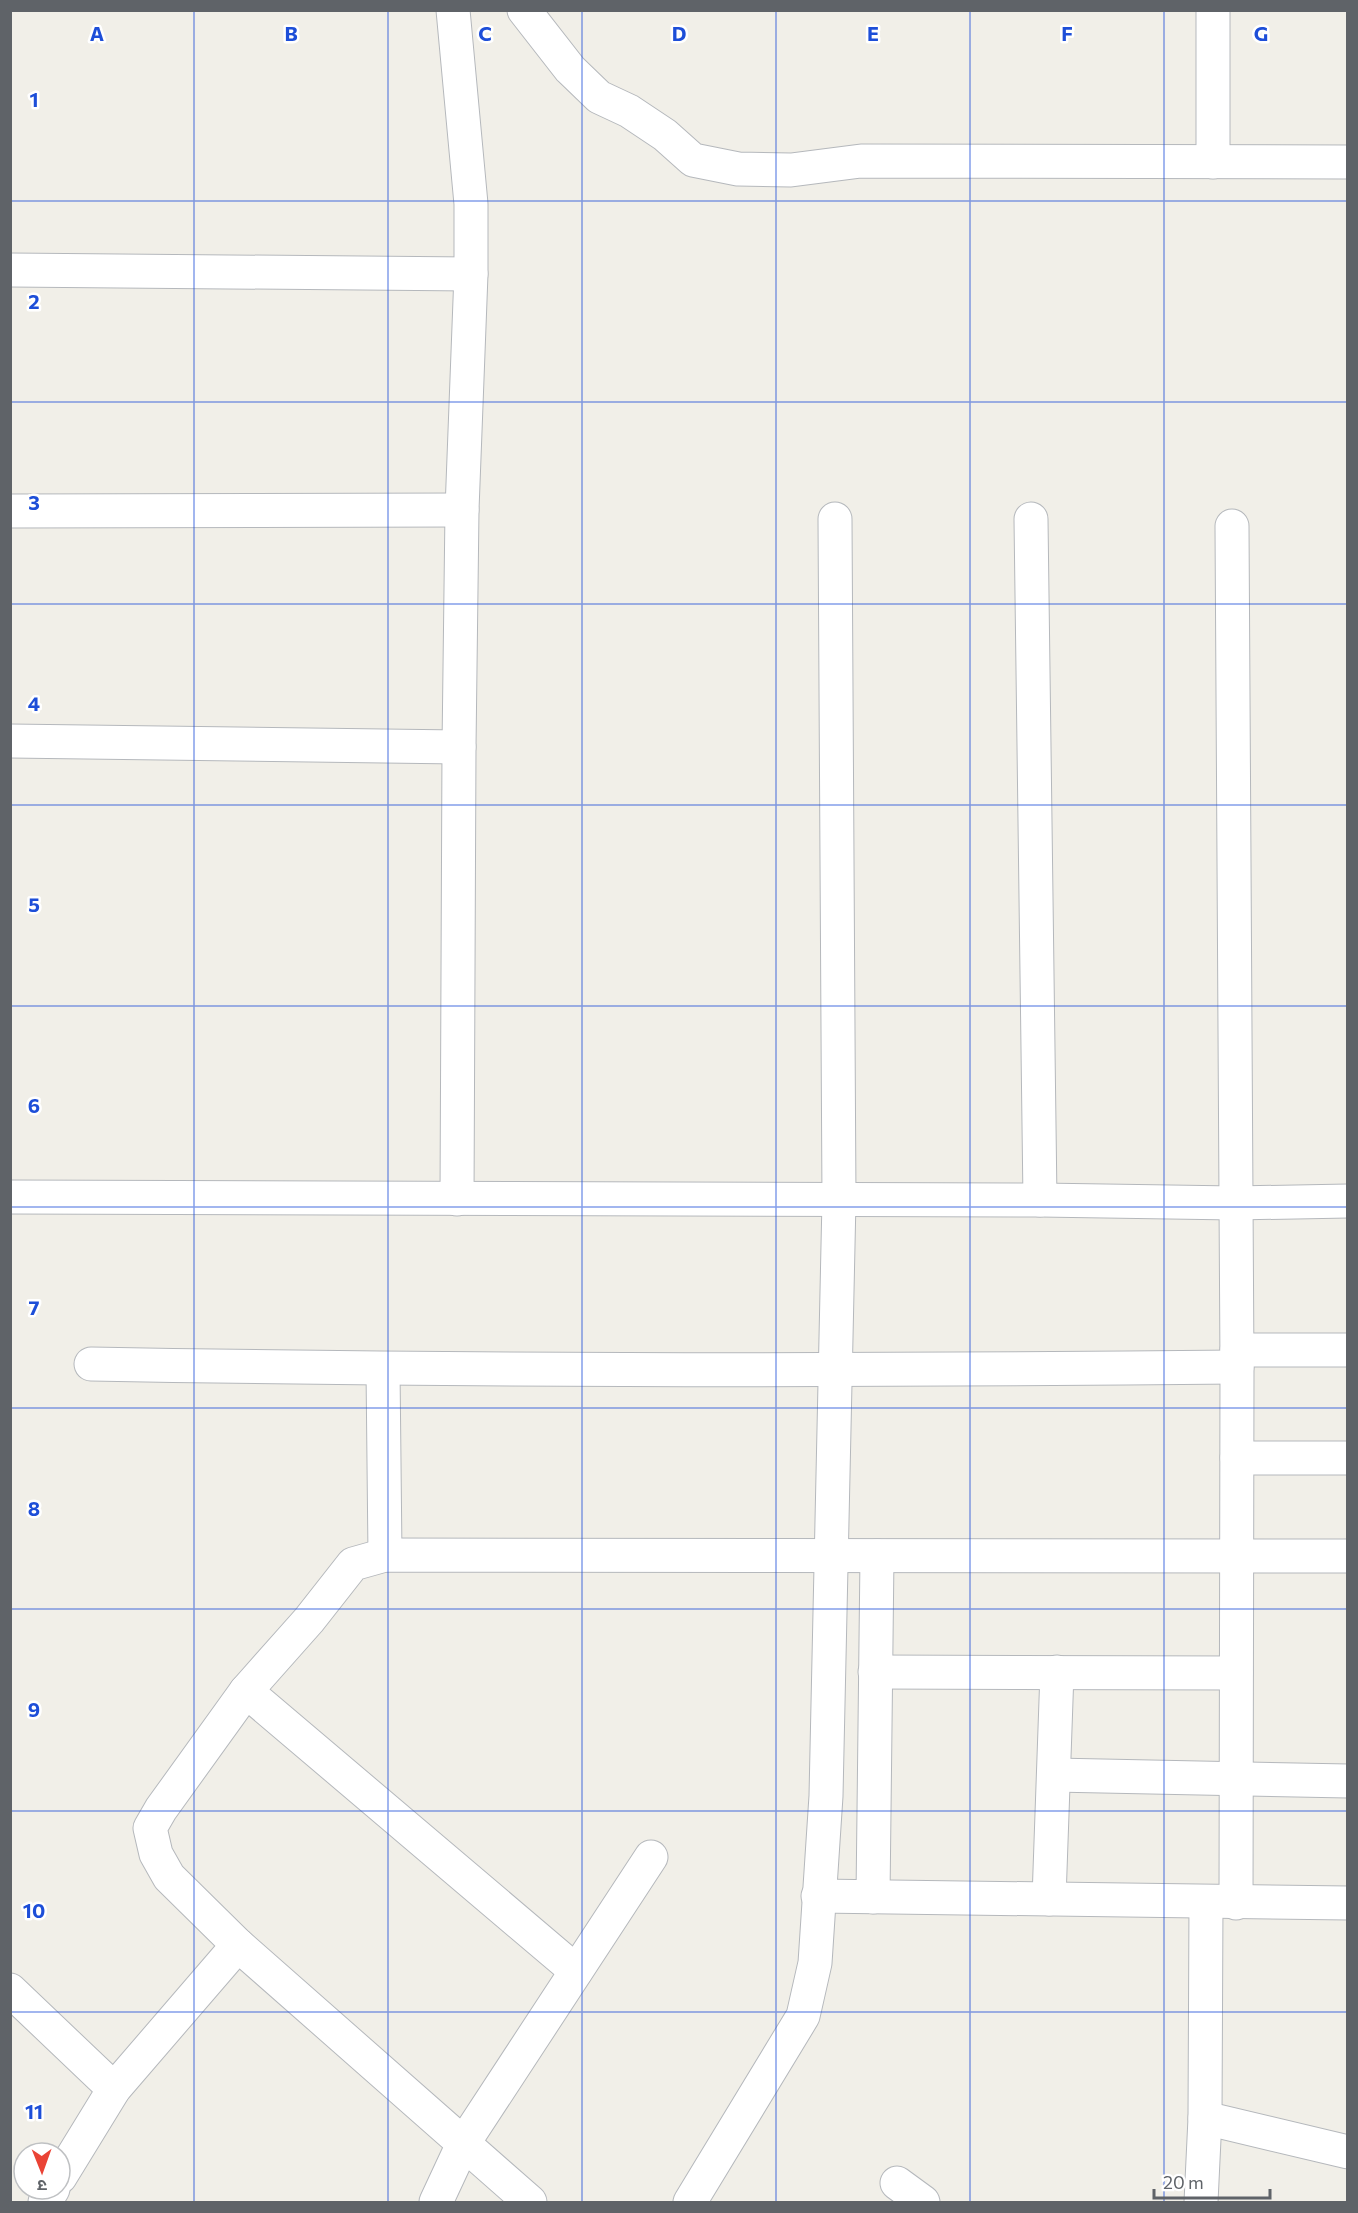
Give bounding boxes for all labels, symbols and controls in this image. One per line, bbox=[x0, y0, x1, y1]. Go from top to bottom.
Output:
text: A bbox=[90, 21, 104, 45]
text: B bbox=[284, 21, 298, 45]
text: C bbox=[478, 21, 492, 45]
text: D bbox=[672, 21, 686, 45]
text: E bbox=[867, 21, 879, 45]
text: F bbox=[1061, 21, 1073, 45]
text: G bbox=[1254, 21, 1268, 45]
text: 1 bbox=[29, 87, 39, 111]
text: 2 bbox=[28, 289, 40, 313]
text: 3 bbox=[28, 490, 40, 514]
text: 4 bbox=[28, 691, 40, 715]
text: 5 bbox=[28, 892, 40, 916]
text: 6 bbox=[28, 1093, 40, 1117]
text: 7 bbox=[29, 1295, 40, 1319]
text: 8 bbox=[28, 1496, 40, 1520]
text: 9 bbox=[28, 1697, 40, 1721]
text: 10 bbox=[23, 1898, 45, 1922]
text: 11 bbox=[25, 2099, 43, 2123]
north arrow bbox=[12, 2141, 72, 2201]
scale bar bbox=[1154, 2162, 1270, 2200]
text: 20 m bbox=[1163, 2171, 1204, 2193]
text: उ bbox=[37, 2177, 47, 2196]

